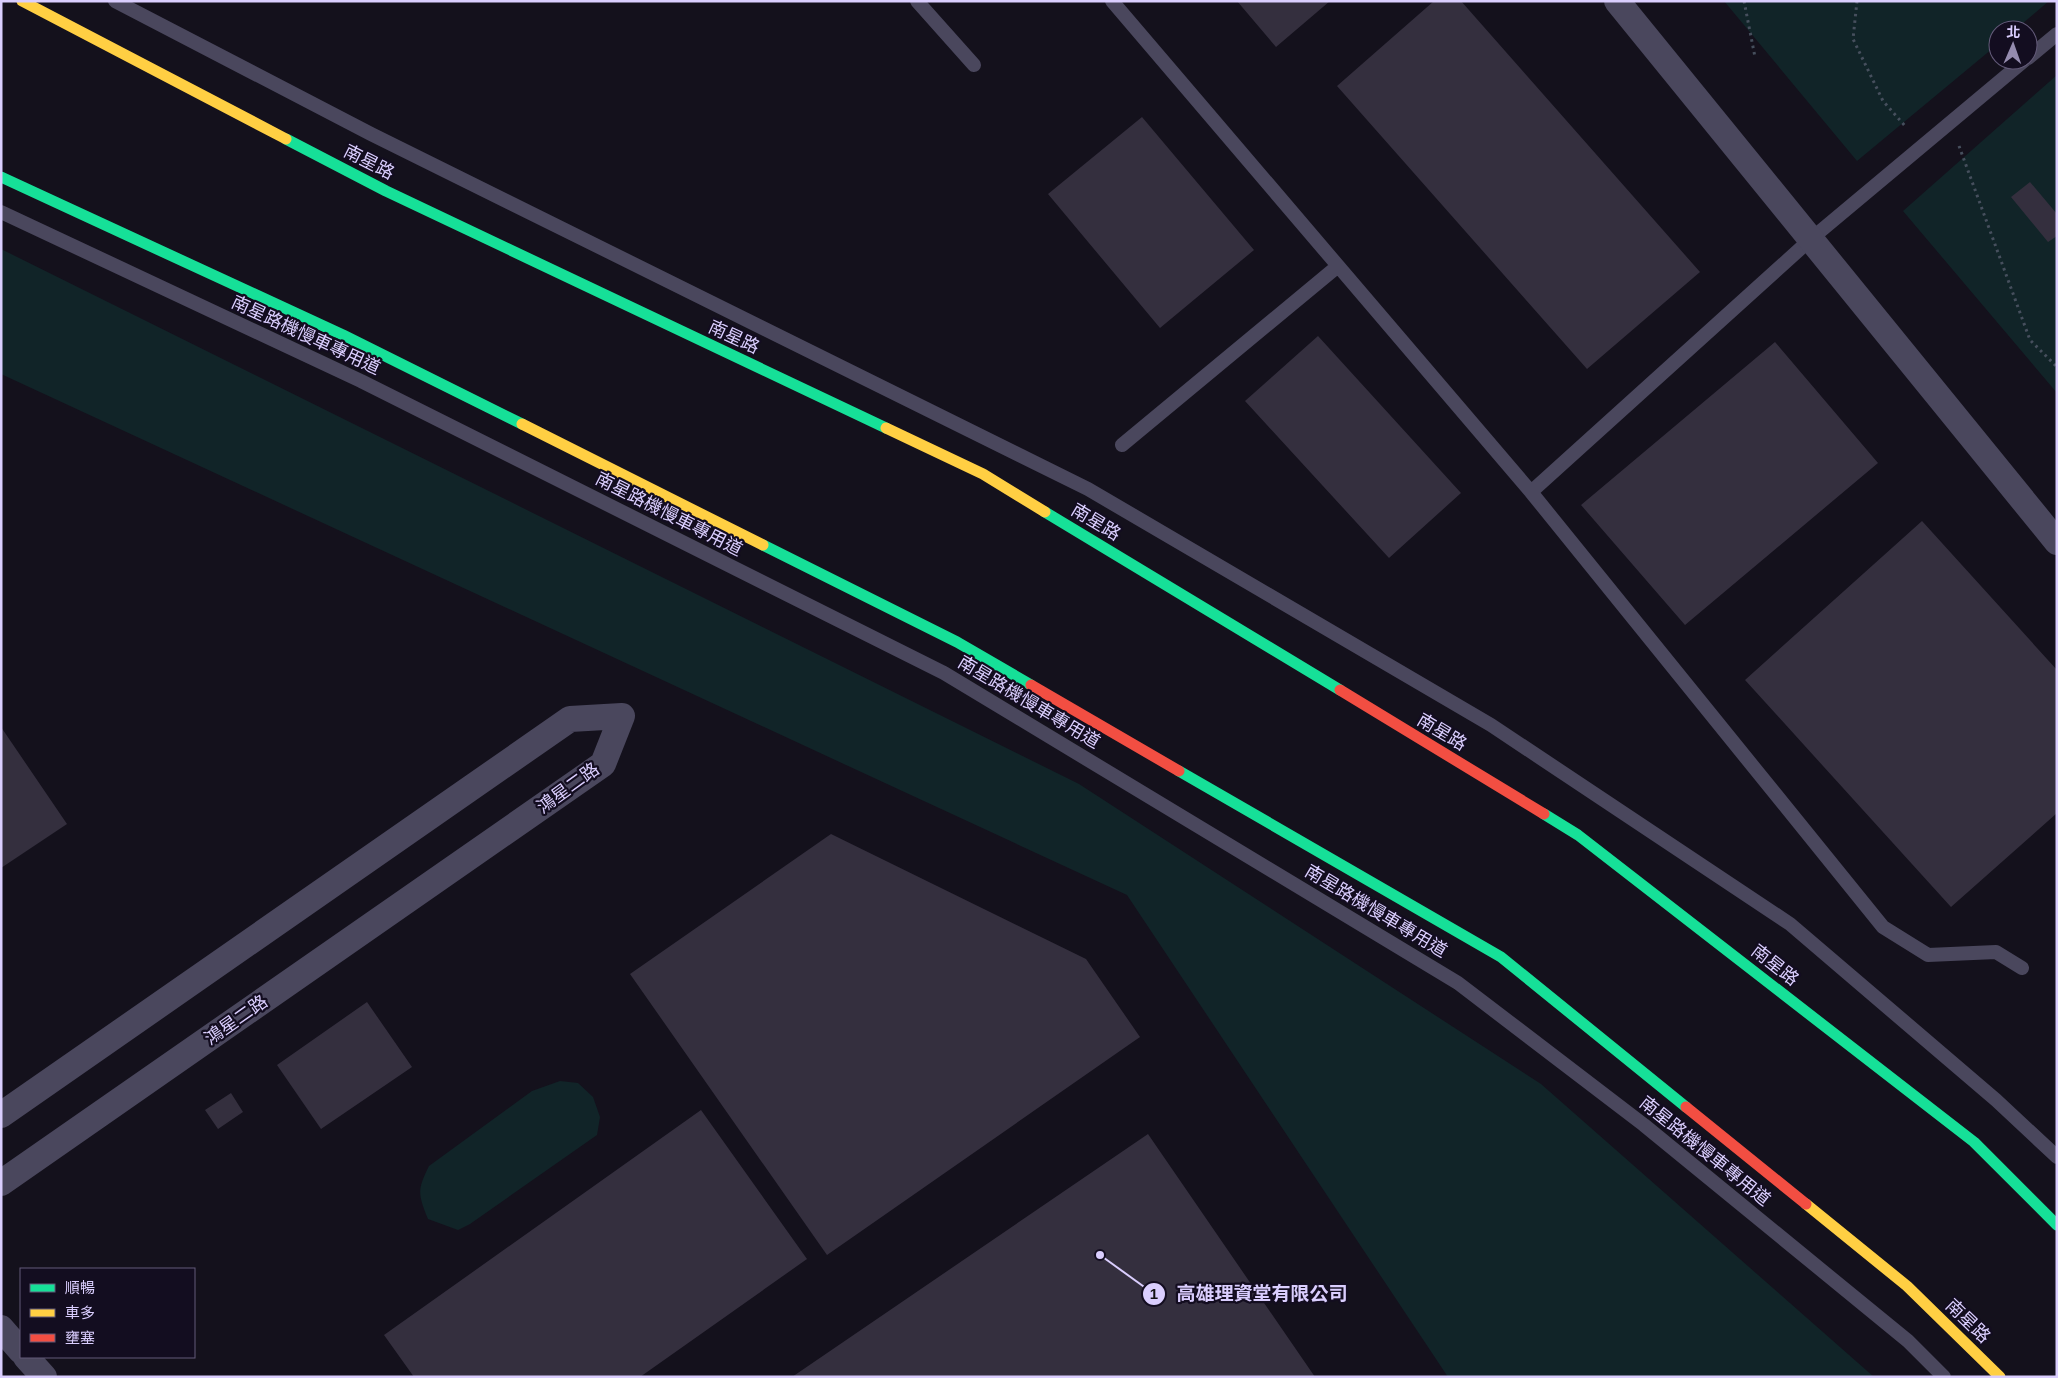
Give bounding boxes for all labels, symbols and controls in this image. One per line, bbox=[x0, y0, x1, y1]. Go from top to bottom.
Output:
north arrow bbox=[1988, 20, 2038, 70]
text: 北 bbox=[2006, 24, 2021, 40]
street label: 南星路 bbox=[340, 141, 398, 183]
street label: 南星路機慢車專用道 bbox=[228, 292, 384, 378]
street label: 南星路 bbox=[705, 317, 763, 357]
street label: 南星路機慢車專用道 bbox=[592, 468, 746, 560]
street label: 南星路 bbox=[1068, 500, 1124, 544]
street label: 南星路機慢車專用道 bbox=[954, 652, 1104, 752]
street label: 南星路 bbox=[1414, 710, 1470, 754]
street label: 鴻星二路 bbox=[533, 759, 603, 817]
street label: 南星路機慢車專用道 bbox=[1301, 861, 1451, 961]
street label: 南星路 bbox=[1748, 940, 1802, 990]
street label: 鴻星二路 bbox=[201, 991, 271, 1049]
street label: 南星路機慢車專用道 bbox=[1636, 1092, 1774, 1210]
legend bbox=[20, 1268, 195, 1358]
callout: 高雄理資堂有限公司 bbox=[1141, 1277, 1357, 1311]
text: 順暢 bbox=[65, 1279, 95, 1296]
text: 高雄理資堂有限公司 bbox=[1176, 1283, 1348, 1304]
text: 1 bbox=[1150, 1285, 1158, 1302]
street label: 南星路 bbox=[1942, 1295, 1994, 1347]
text: 車多 bbox=[65, 1304, 95, 1321]
text: 壅塞 bbox=[65, 1329, 95, 1346]

